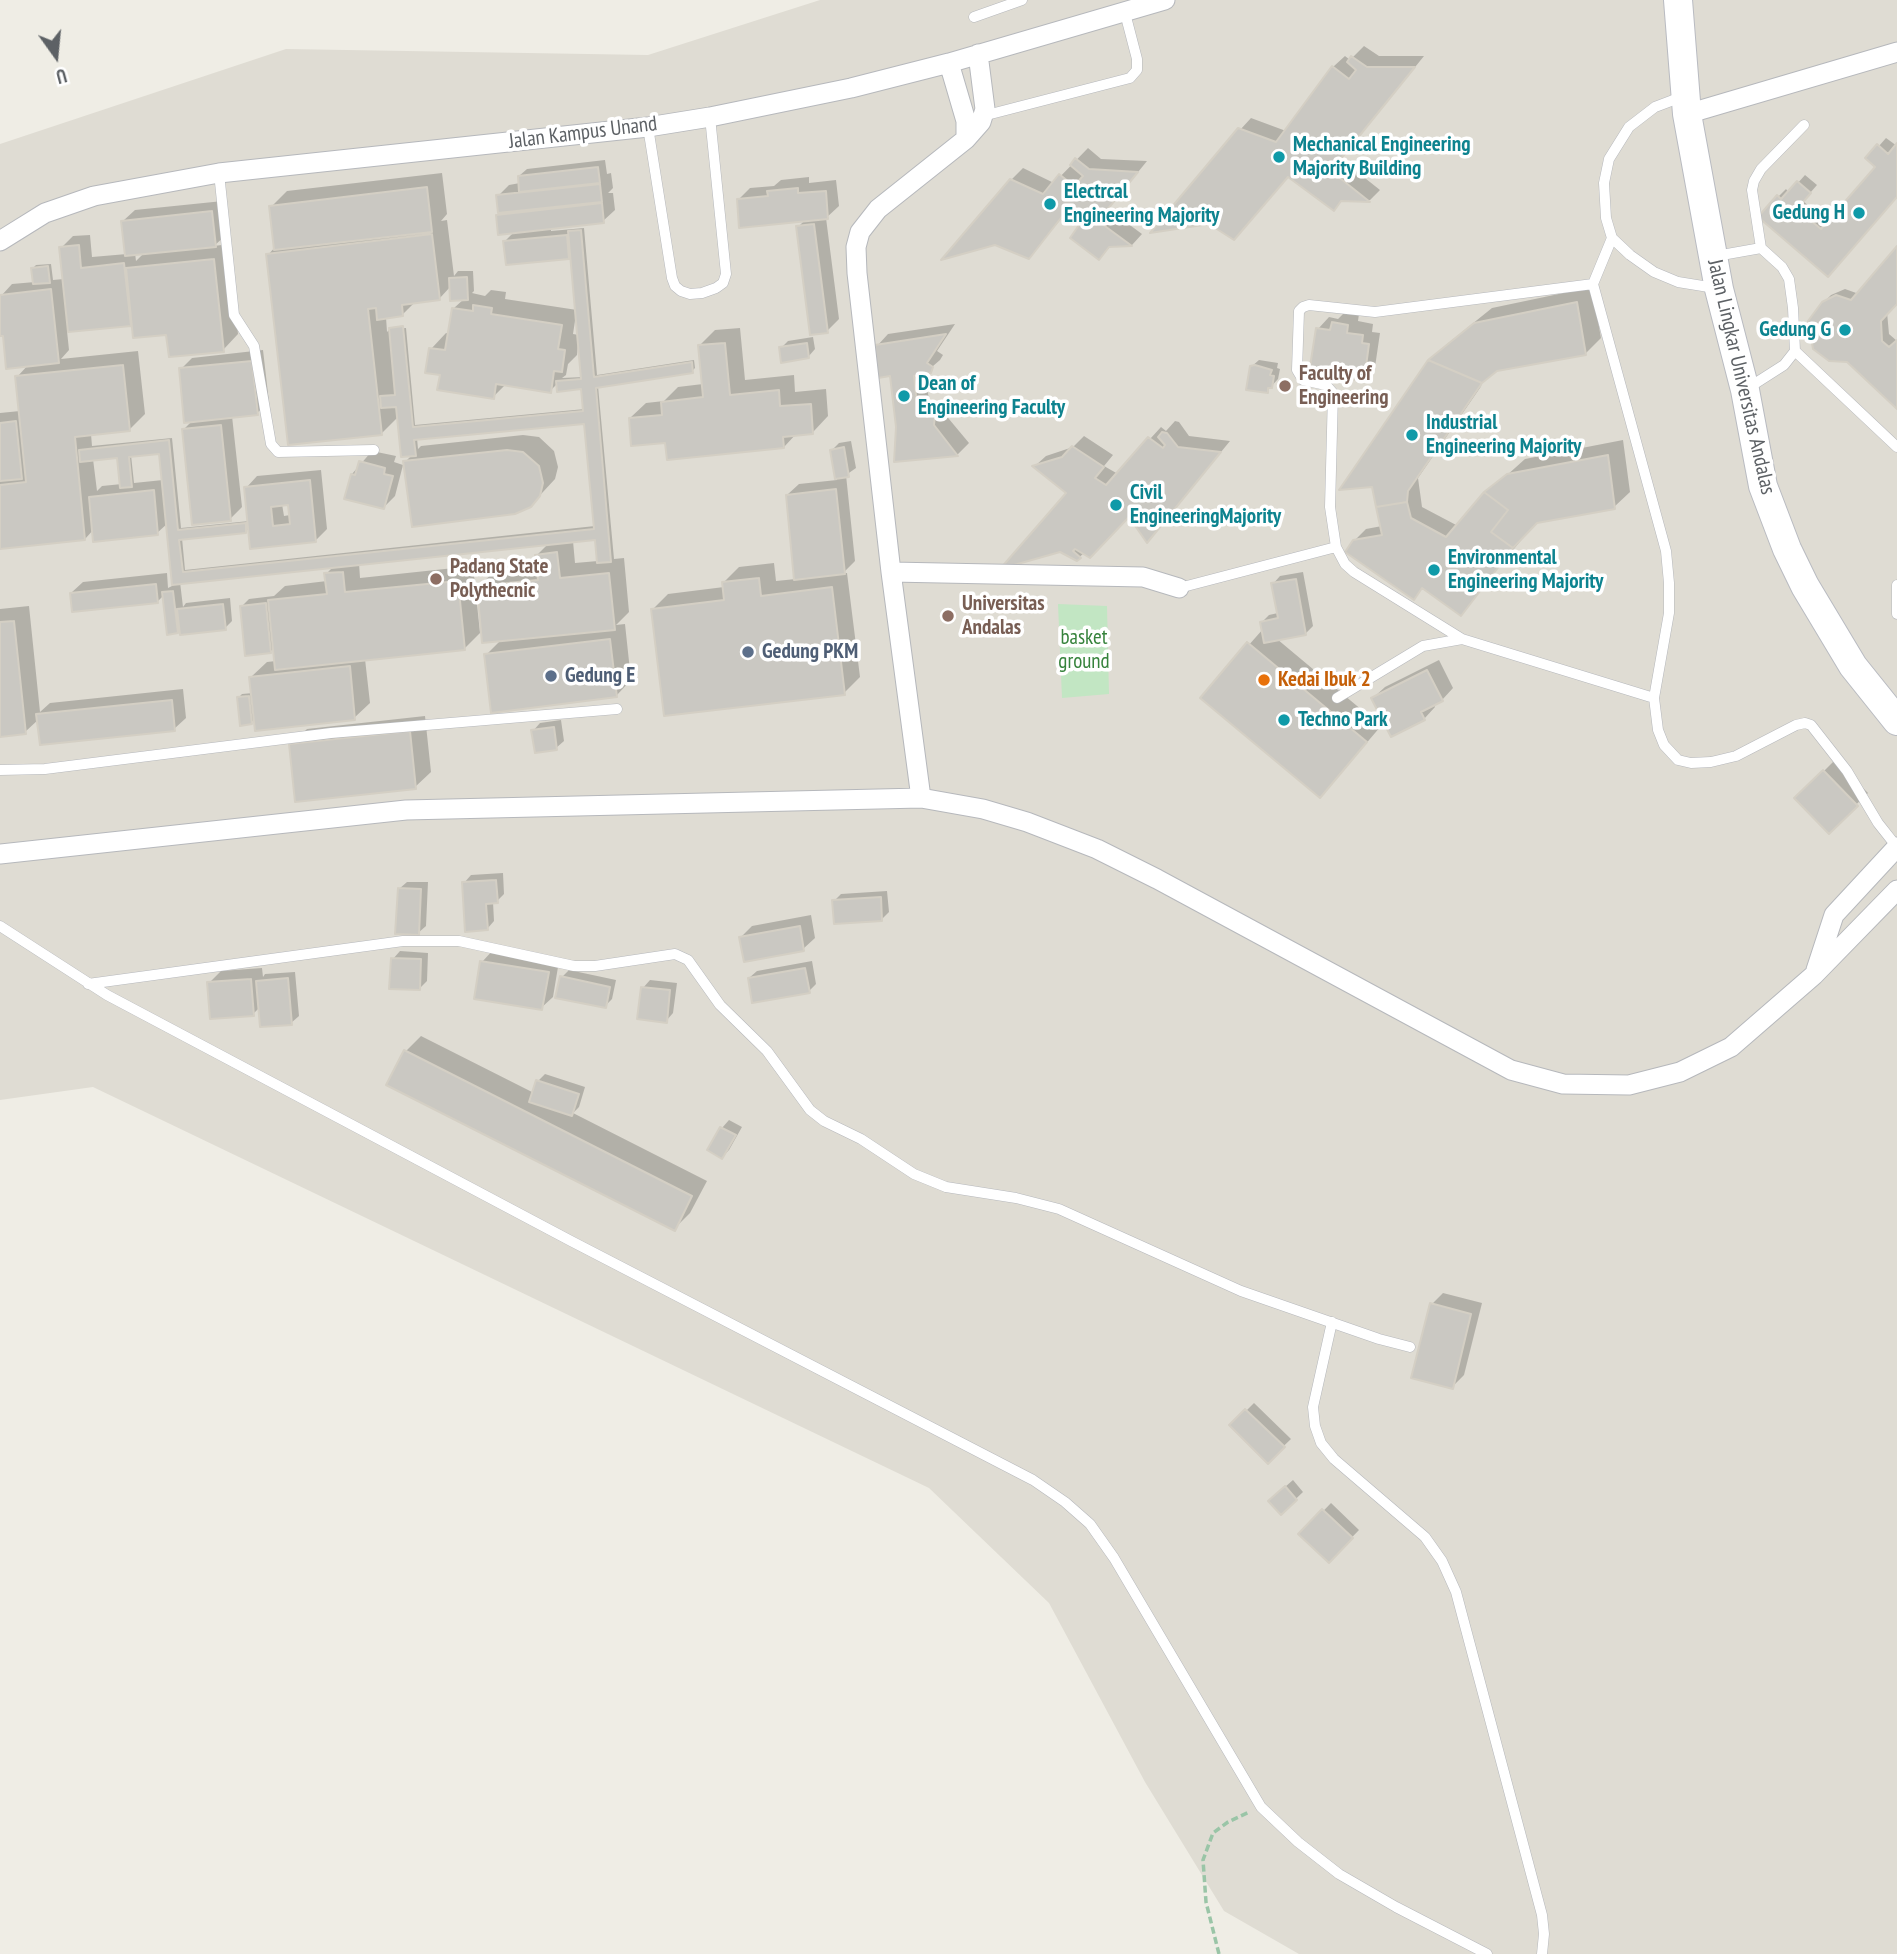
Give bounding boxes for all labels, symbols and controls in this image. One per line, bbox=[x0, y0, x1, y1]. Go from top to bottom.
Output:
north arrow bbox=[21, 21, 91, 91]
text: U bbox=[54, 63, 69, 89]
street label: Jalan Kampus Unand bbox=[507, 111, 659, 155]
place label: Mechanical Engineering Majority Building bbox=[1293, 132, 1470, 182]
marker: Mechanical Engineering Majority Building bbox=[1271, 149, 1287, 165]
place label: Electrcal Engineering Majority bbox=[1064, 179, 1219, 229]
marker: Electrcal Engineering Majority bbox=[1042, 196, 1058, 212]
place label: Gedung H bbox=[1773, 200, 1845, 226]
marker: Gedung H bbox=[1851, 205, 1867, 221]
street label: Jalan Lingkar Universitas Andalas bbox=[1702, 257, 1780, 497]
place label: Gedung G bbox=[1759, 317, 1831, 343]
marker: Gedung G bbox=[1837, 322, 1853, 338]
place label: Faculty of Engineering bbox=[1299, 361, 1389, 411]
place label: Dean of Engineering Faculty bbox=[918, 371, 1065, 421]
marker: Faculty of Engineering bbox=[1277, 378, 1293, 394]
marker: Dean of Engineering Faculty bbox=[896, 388, 912, 404]
place label: Industrial Engineering Majority bbox=[1426, 410, 1581, 460]
marker: Industrial Engineering Majority bbox=[1404, 427, 1420, 443]
place label: Civil EngineeringMajority bbox=[1130, 480, 1281, 530]
marker: Civil EngineeringMajority bbox=[1108, 497, 1124, 513]
place label: Environmental Engineering Majority bbox=[1448, 545, 1603, 595]
place label: Padang State Polythecnic bbox=[450, 554, 548, 604]
marker: Environmental Engineering Majority bbox=[1426, 562, 1442, 578]
marker: Padang State Polythecnic bbox=[428, 571, 444, 587]
place label: Universitas Andalas bbox=[962, 591, 1045, 641]
marker: Universitas Andalas bbox=[940, 608, 956, 624]
park label: basket ground bbox=[1058, 625, 1110, 675]
place label: Gedung PKM bbox=[762, 639, 858, 665]
marker: Gedung PKM bbox=[740, 644, 756, 660]
place label: Gedung E bbox=[565, 663, 635, 689]
place label: Kedai Ibuk 2 bbox=[1278, 667, 1371, 693]
marker: Gedung E bbox=[543, 668, 559, 684]
marker: Kedai Ibuk 2 bbox=[1256, 672, 1272, 688]
place label: Techno Park bbox=[1298, 707, 1388, 733]
marker: Techno Park bbox=[1276, 712, 1292, 728]

